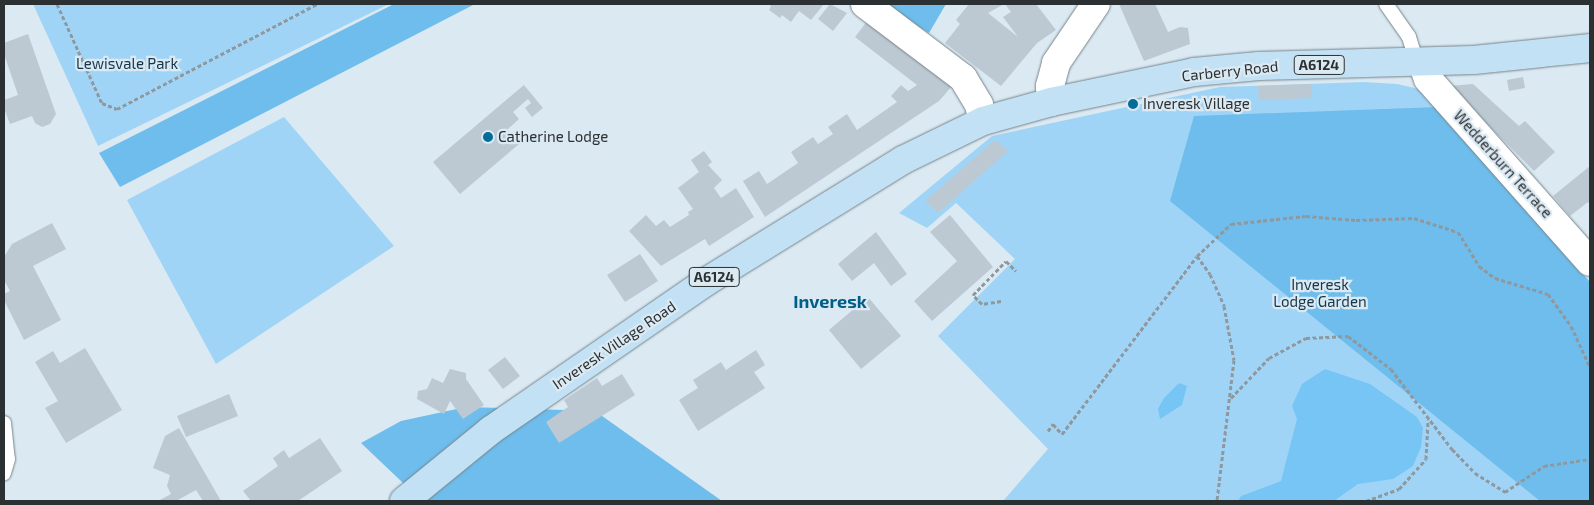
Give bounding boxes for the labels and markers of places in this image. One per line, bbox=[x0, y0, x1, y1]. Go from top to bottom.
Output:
place label: Inveresk Village bbox=[1143, 95, 1250, 113]
marker: Inveresk Village bbox=[1127, 98, 1139, 110]
place label: Catherine Lodge bbox=[498, 128, 608, 146]
marker: Catherine Lodge bbox=[482, 131, 494, 143]

